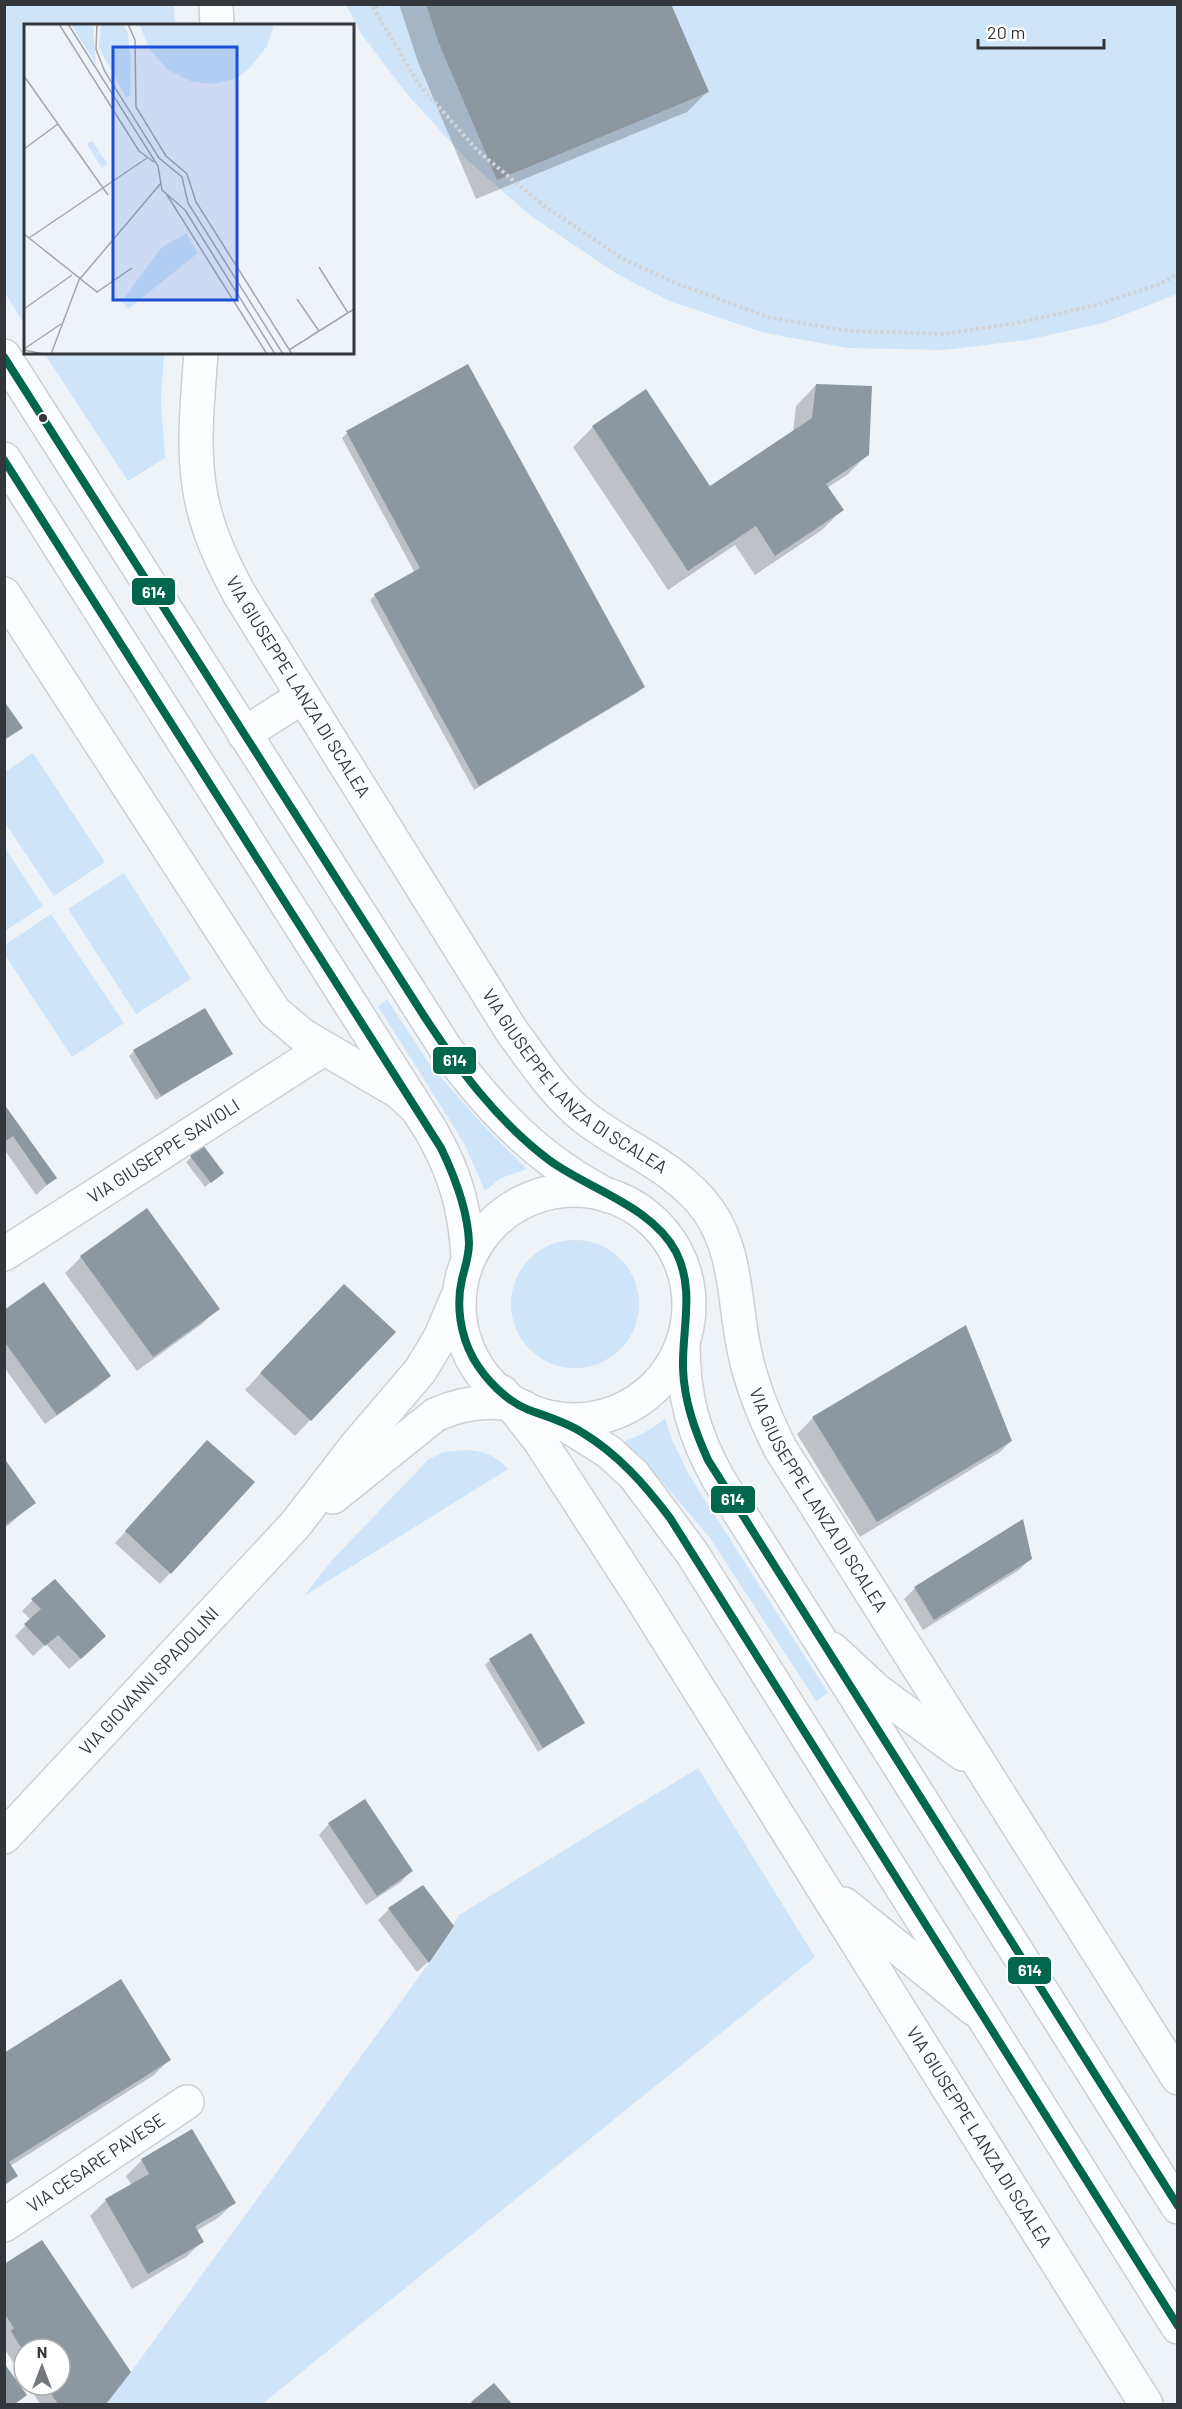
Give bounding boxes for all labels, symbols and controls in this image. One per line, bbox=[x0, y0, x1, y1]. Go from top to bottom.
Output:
scale bar bbox=[978, 12, 1104, 50]
text: 20 m bbox=[987, 21, 1025, 43]
inset map bbox=[24, 24, 354, 354]
unlabelled marker bbox=[37, 412, 49, 424]
street label: VIA GIUSEPPE LANZA DI SCALEA bbox=[222, 572, 376, 802]
line badge: 614 bbox=[131, 577, 176, 606]
text: 614 bbox=[142, 582, 166, 601]
street label: VIA GIUSEPPE LANZA DI SCALEA bbox=[478, 984, 672, 1178]
line badge: 614 bbox=[432, 1046, 477, 1075]
text: 614 bbox=[443, 1050, 467, 1069]
street label: VIA GIUSEPPE SAVIOLI bbox=[83, 1094, 243, 1207]
street label: VIA GIUSEPPE LANZA DI SCALEA bbox=[745, 1385, 893, 1616]
line badge: 614 bbox=[710, 1485, 756, 1514]
text: 614 bbox=[721, 1489, 745, 1508]
street label: VIA GIOVANNI SPADOLINI bbox=[74, 1602, 223, 1759]
line badge: 614 bbox=[1007, 1956, 1052, 1985]
text: 614 bbox=[1018, 1960, 1042, 1979]
street label: VIA GIUSEPPE LANZA DI SCALEA bbox=[902, 2022, 1057, 2251]
street label: VIA CESARE PAVESE bbox=[22, 2108, 169, 2216]
north arrow bbox=[12, 2337, 72, 2397]
text: N bbox=[37, 2342, 47, 2361]

